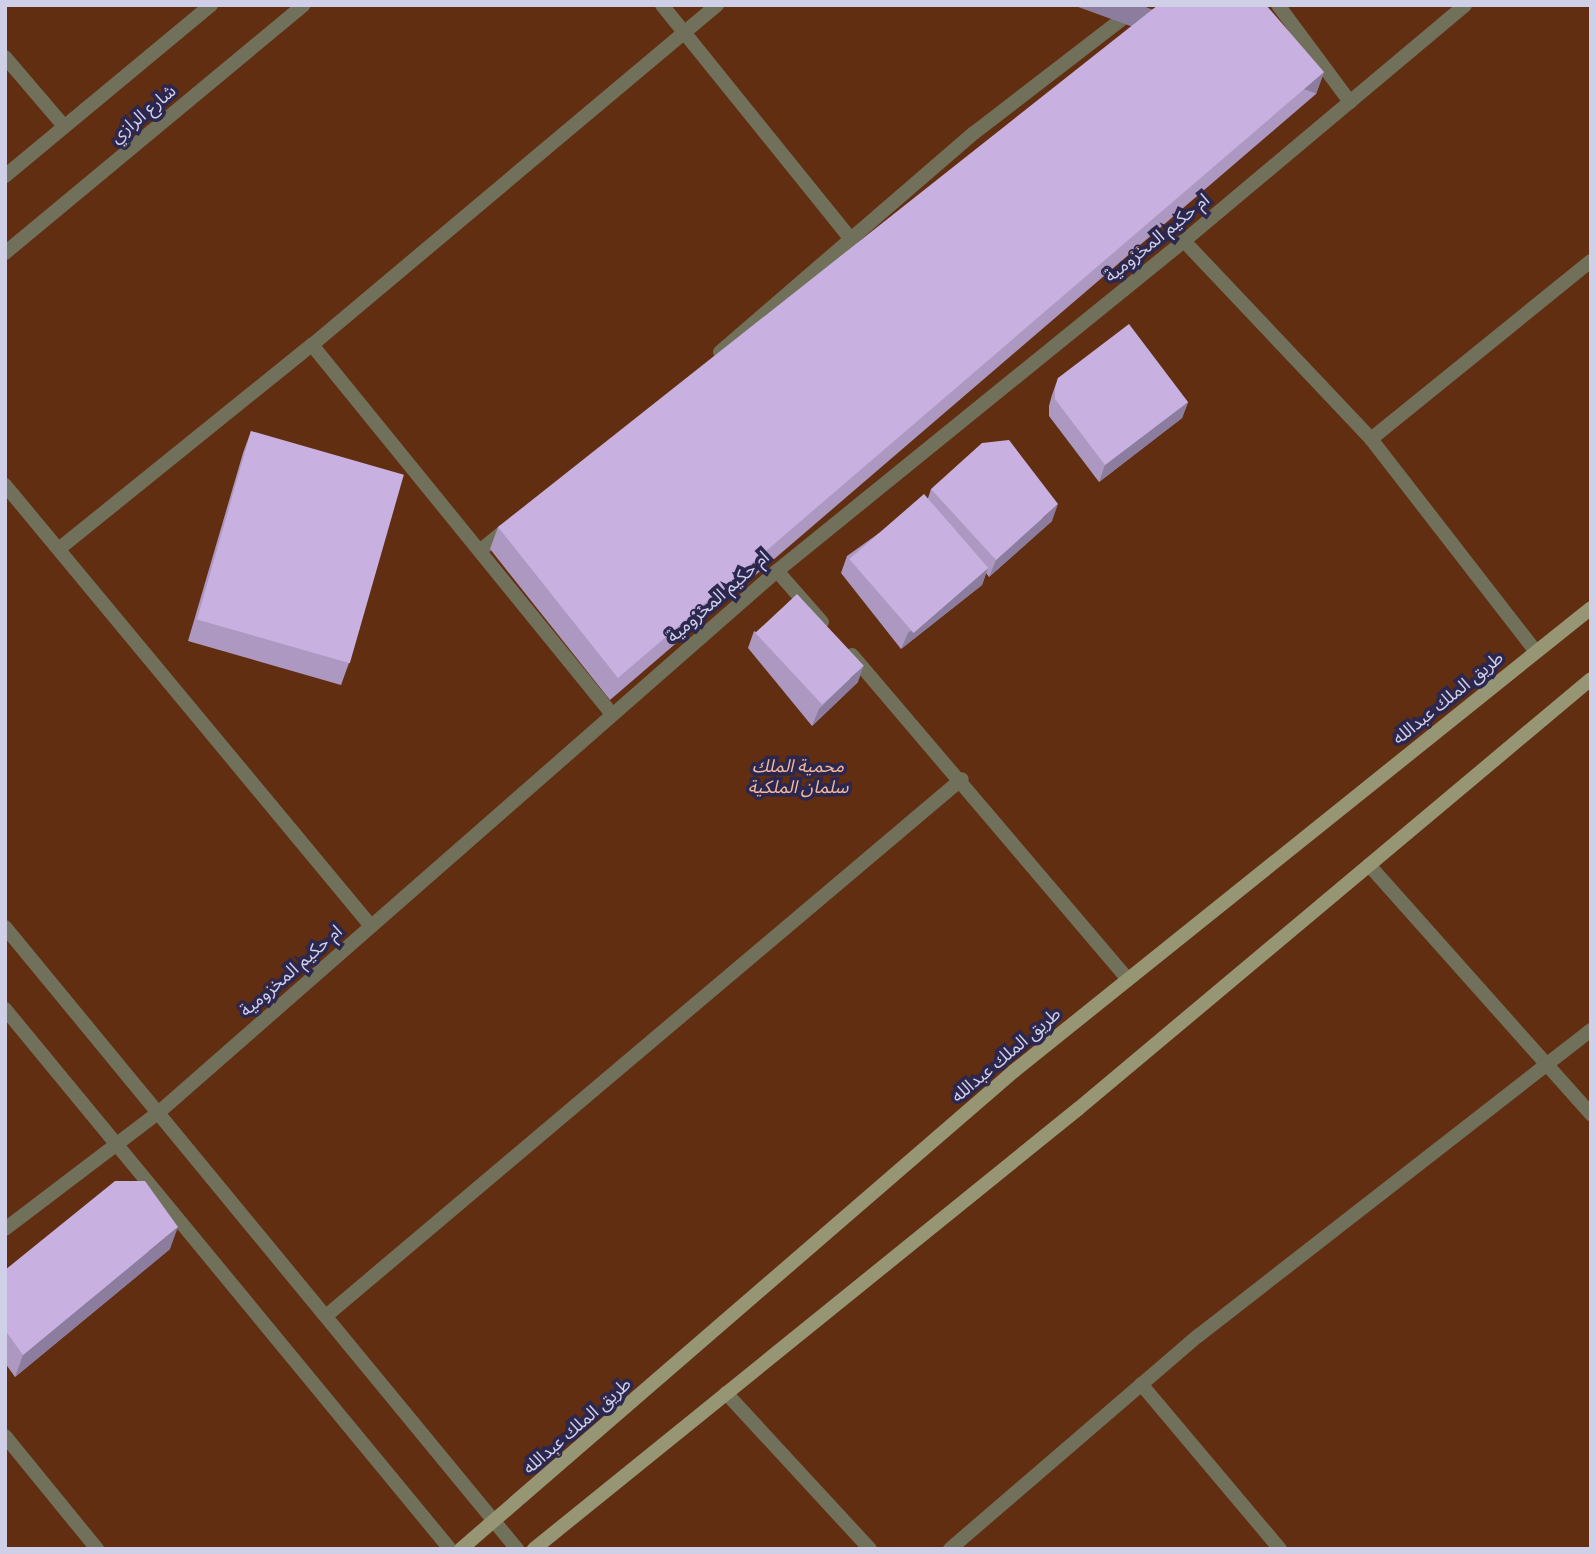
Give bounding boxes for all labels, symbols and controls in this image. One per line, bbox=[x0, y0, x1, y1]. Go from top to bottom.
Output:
street label: شارع الرازي bbox=[106, 80, 180, 148]
street label: ام حكيم المخزومية bbox=[1100, 189, 1214, 287]
street label: ام حكيم المخزومية bbox=[662, 547, 774, 647]
street label: طريق الملك عبدالله bbox=[1388, 647, 1508, 749]
park label: محمية الملك سلمان الملكية bbox=[748, 756, 848, 798]
street label: ام حكيم المخزومية bbox=[235, 921, 347, 1021]
street label: طريق الملك عبدالله bbox=[947, 1003, 1065, 1107]
street label: طريق الملك عبدالله bbox=[518, 1373, 636, 1479]

